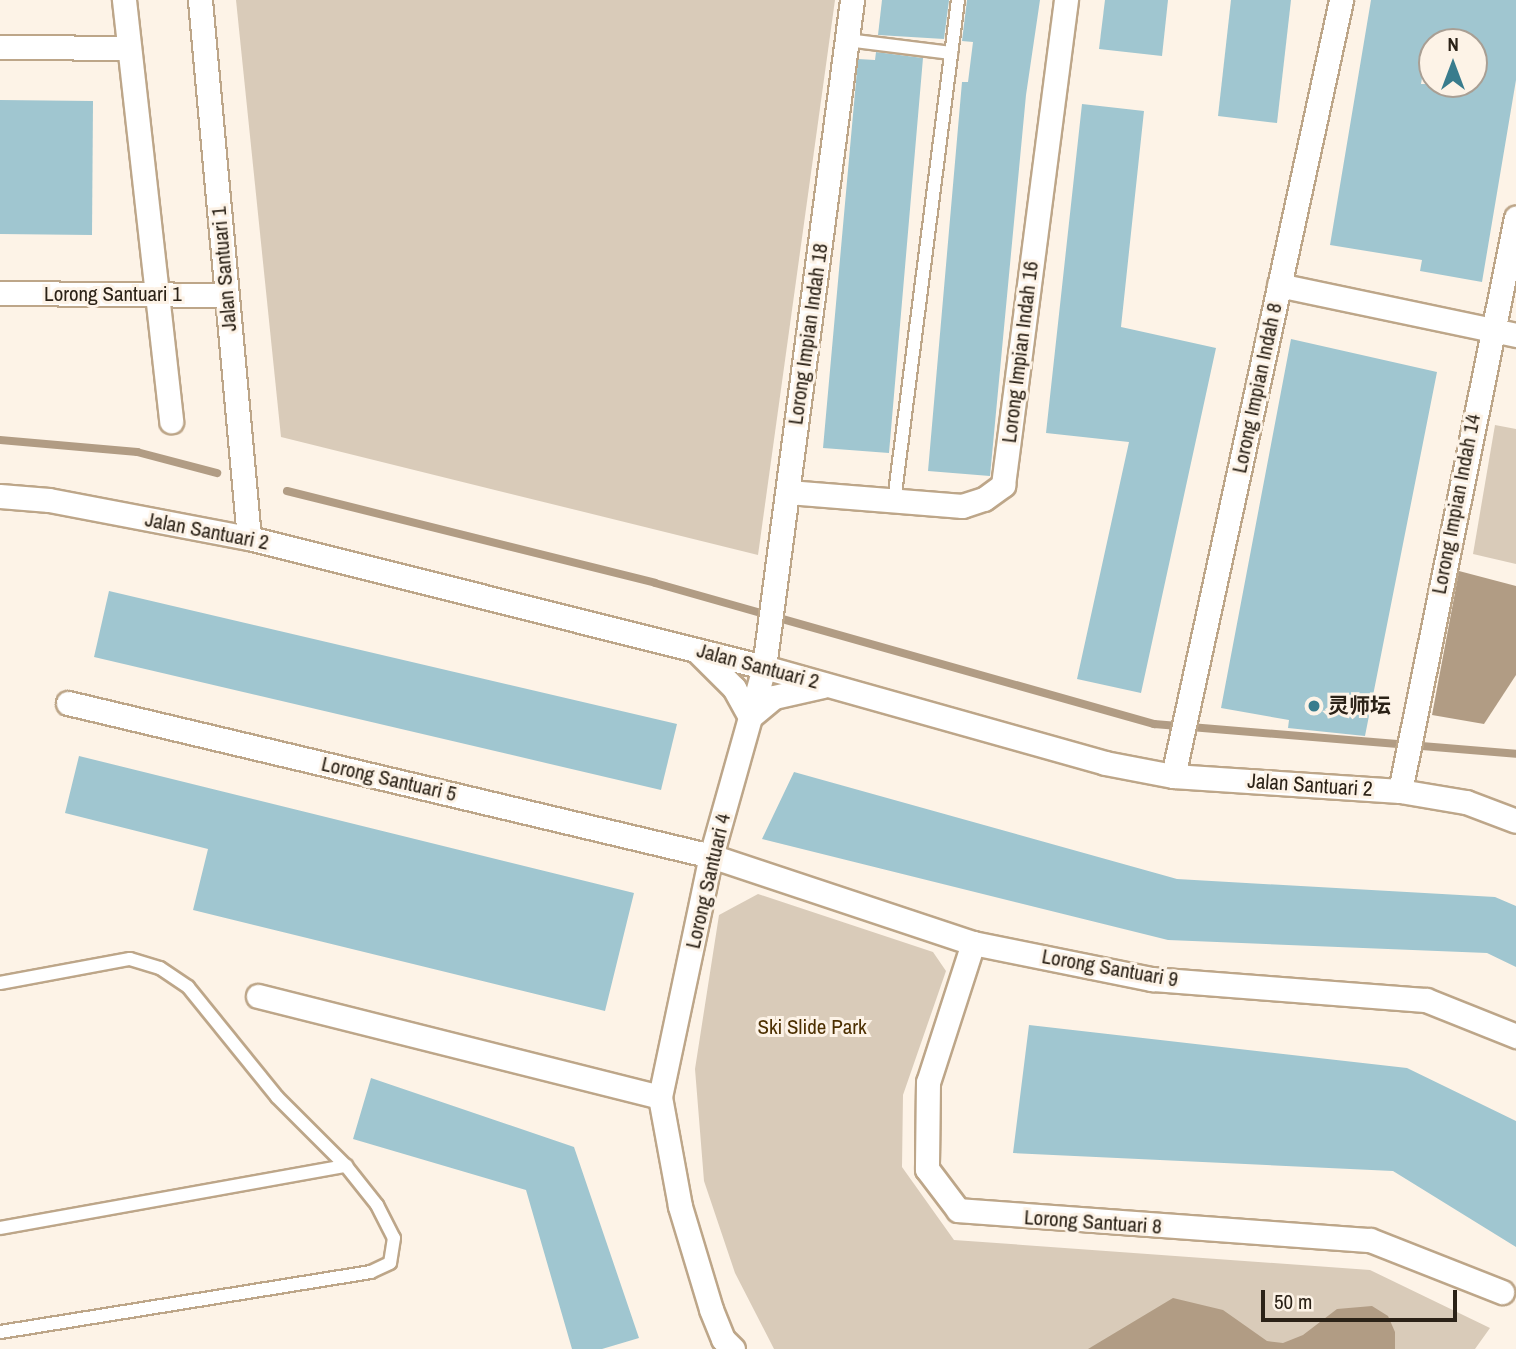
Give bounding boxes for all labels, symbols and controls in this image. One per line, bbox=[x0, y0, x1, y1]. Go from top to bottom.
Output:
north arrow bbox=[1418, 28, 1488, 98]
text: N bbox=[1447, 31, 1459, 57]
street label: Jalan Santuari 1 bbox=[206, 205, 242, 333]
street label: Lorong Impian Indah 18 bbox=[783, 242, 833, 426]
street label: Lorong Impian Indah 16 bbox=[996, 260, 1044, 444]
street label: Lorong Santuari 1 bbox=[44, 281, 182, 307]
street label: Lorong Impian Indah 8 bbox=[1227, 301, 1287, 475]
street label: Lorong Impian Indah 14 bbox=[1426, 412, 1486, 596]
street label: Jalan Santuari 2 bbox=[143, 507, 271, 555]
street label: Jalan Santuari 2 bbox=[694, 638, 822, 694]
place label: 灵师坛 bbox=[1328, 693, 1391, 719]
marker: 灵师坛 bbox=[1306, 698, 1322, 714]
street label: Lorong Santuari 5 bbox=[319, 751, 459, 807]
street label: Jalan Santuari 2 bbox=[1247, 768, 1373, 802]
street label: Lorong Santuari 4 bbox=[680, 811, 736, 951]
street label: Lorong Santuari 9 bbox=[1040, 944, 1180, 992]
park label: Ski Slide Park bbox=[757, 1014, 867, 1040]
street label: Lorong Santuari 8 bbox=[1023, 1205, 1163, 1239]
scale bar bbox=[1264, 1276, 1460, 1320]
text: 50 m bbox=[1274, 1287, 1312, 1316]

